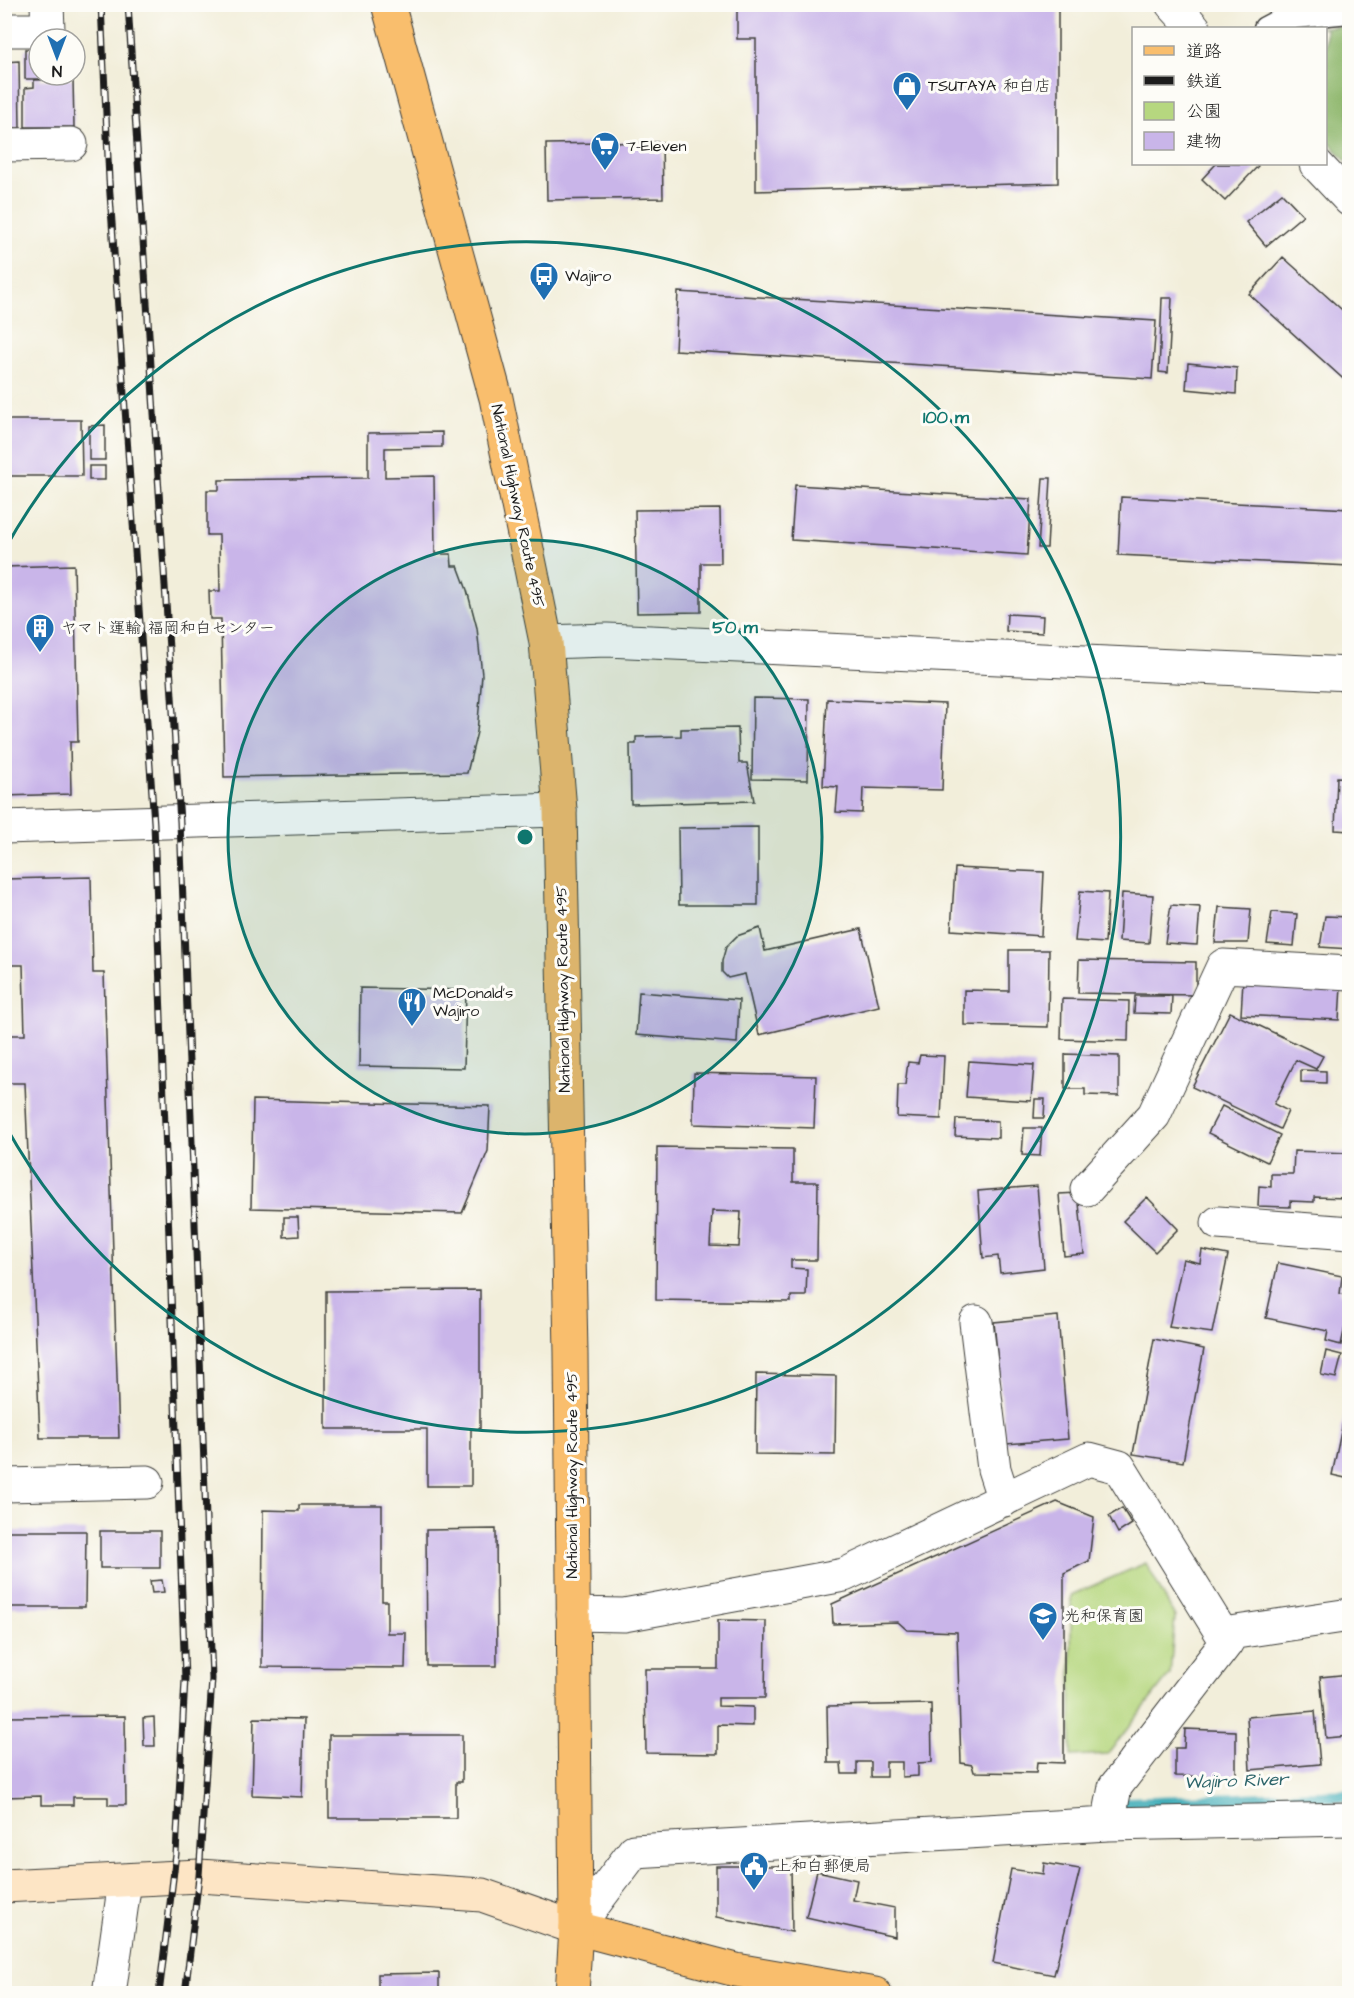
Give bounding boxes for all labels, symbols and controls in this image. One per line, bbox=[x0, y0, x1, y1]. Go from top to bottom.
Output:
north arrow bbox=[27, 27, 87, 87]
legend bbox=[1132, 27, 1327, 165]
text: 道路 bbox=[1186, 39, 1222, 64]
text: N bbox=[52, 60, 62, 82]
text: 鉄道 bbox=[1186, 69, 1222, 94]
shop icon: TSUTAYA 和白店 bbox=[891, 70, 923, 112]
place label: TSUTAYA 和白店 bbox=[928, 75, 1051, 97]
text: 公園 bbox=[1186, 99, 1222, 124]
text: 建物 bbox=[1186, 129, 1222, 154]
supermarket icon: 7-Eleven bbox=[589, 130, 621, 172]
place label: 7-Eleven bbox=[626, 135, 686, 157]
bus stop icon: Wajiro bbox=[528, 260, 560, 302]
place label: Wajiro bbox=[565, 265, 611, 287]
street label: National Highway Route 495 bbox=[485, 402, 550, 610]
text: 100 m bbox=[923, 405, 970, 430]
building icon: ヤマト運輸 福岡和白センター bbox=[24, 612, 56, 654]
text: 50 m bbox=[712, 615, 759, 640]
place label: ヤマト運輸 福岡和白センター bbox=[61, 617, 275, 639]
centre of rings bbox=[515, 827, 535, 847]
street label: National Highway Route 495 bbox=[550, 885, 577, 1093]
place label: McDonald's Wajiro bbox=[433, 982, 513, 1022]
restaurant icon: McDonald's Wajiro bbox=[396, 986, 428, 1028]
street label: National Highway Route 495 bbox=[561, 1371, 584, 1579]
school or university icon: 光和保育園 bbox=[1027, 1600, 1059, 1642]
place label: 光和保育園 bbox=[1064, 1605, 1144, 1627]
water label: Wajiro River bbox=[1184, 1767, 1290, 1795]
public building icon: 上和白郵便局 bbox=[738, 1850, 770, 1892]
place label: 上和白郵便局 bbox=[775, 1855, 871, 1877]

